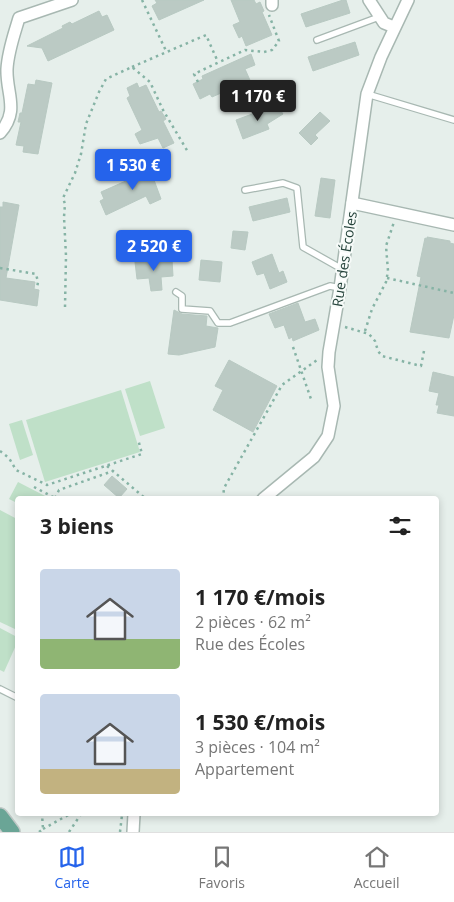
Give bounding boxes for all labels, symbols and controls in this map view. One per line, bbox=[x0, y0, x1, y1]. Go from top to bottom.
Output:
pin: 1 170 € bbox=[212, 80, 304, 122]
text: 1 170 € bbox=[231, 85, 285, 107]
pin: 1 530 € bbox=[87, 148, 179, 191]
text: 1 530 € bbox=[106, 154, 160, 176]
street label: Rue des Écoles bbox=[327, 210, 361, 308]
pin: 2 520 € bbox=[108, 230, 200, 272]
text: 2 520 € bbox=[127, 235, 181, 257]
text: 3 biens bbox=[40, 512, 114, 540]
icon: filters bbox=[386, 512, 414, 540]
text: 1 170 €/mois bbox=[195, 583, 325, 611]
icon: home bbox=[80, 589, 140, 649]
text: 2 pièces · 62 m² bbox=[195, 611, 311, 633]
text: Rue des Écoles bbox=[195, 633, 305, 655]
text: 1 530 €/mois bbox=[195, 708, 325, 736]
icon: home bbox=[80, 714, 140, 774]
text: 3 pièces · 104 m² bbox=[195, 736, 320, 758]
text: Appartement bbox=[195, 758, 294, 780]
tab: Carte bbox=[54, 843, 90, 892]
tab: Favoris bbox=[199, 843, 245, 892]
tab: Accueil bbox=[354, 843, 400, 892]

